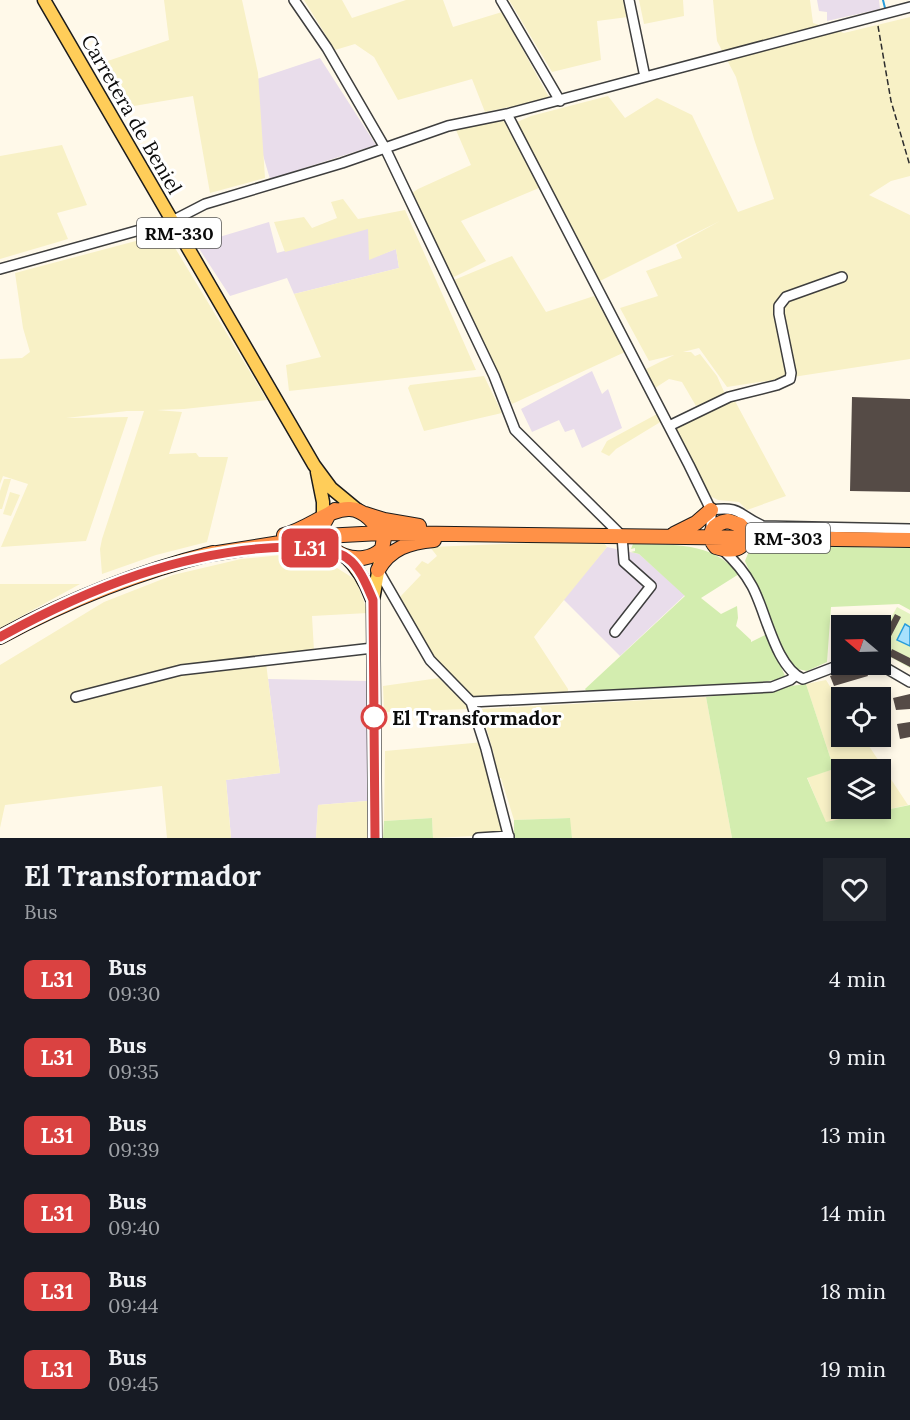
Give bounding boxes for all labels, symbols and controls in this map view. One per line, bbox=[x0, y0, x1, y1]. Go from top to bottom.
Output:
street label: Carretera de Beniel bbox=[76, 30, 188, 198]
road number: RM-330 bbox=[137, 218, 221, 248]
road number: RM-303 bbox=[746, 523, 830, 553]
line badge: L31 bbox=[276, 528, 344, 568]
text: L31 bbox=[294, 535, 326, 562]
north arrow bbox=[831, 615, 891, 675]
map controls bbox=[831, 615, 891, 819]
button: locate bbox=[831, 687, 891, 747]
marker: El Transformador bbox=[361, 704, 387, 730]
place label: El Transformador bbox=[392, 705, 562, 730]
button: layers bbox=[831, 759, 891, 819]
text: El Transformador bbox=[24, 858, 261, 894]
button: heart bbox=[823, 858, 886, 921]
text: Bus bbox=[24, 899, 58, 924]
text: Bus bbox=[108, 953, 147, 981]
text: 4 min bbox=[829, 965, 886, 993]
text: L31 bbox=[41, 966, 73, 993]
text: 09:30 bbox=[108, 981, 161, 1006]
text: Bus bbox=[108, 1031, 147, 1059]
text: 9 min bbox=[828, 1043, 886, 1071]
text: L31 bbox=[41, 1044, 73, 1071]
text: 09:35 bbox=[108, 1059, 159, 1084]
text: Bus bbox=[108, 1109, 147, 1137]
text: 13 min bbox=[821, 1121, 886, 1149]
text: L31 bbox=[41, 1122, 73, 1149]
text: 09:39 bbox=[108, 1137, 160, 1162]
text: Bus bbox=[108, 1187, 147, 1215]
text: 14 min bbox=[821, 1199, 886, 1227]
text: L31 bbox=[41, 1200, 73, 1227]
text: 09:40 bbox=[108, 1215, 160, 1240]
text: Bus bbox=[108, 1265, 147, 1293]
text: 18 min bbox=[821, 1277, 886, 1305]
text: L31 bbox=[41, 1278, 73, 1305]
text: 09:44 bbox=[108, 1293, 159, 1318]
text: Bus bbox=[108, 1343, 147, 1371]
text: 19 min bbox=[820, 1355, 886, 1383]
text: L31 bbox=[41, 1356, 73, 1383]
text: 09:45 bbox=[108, 1371, 159, 1396]

